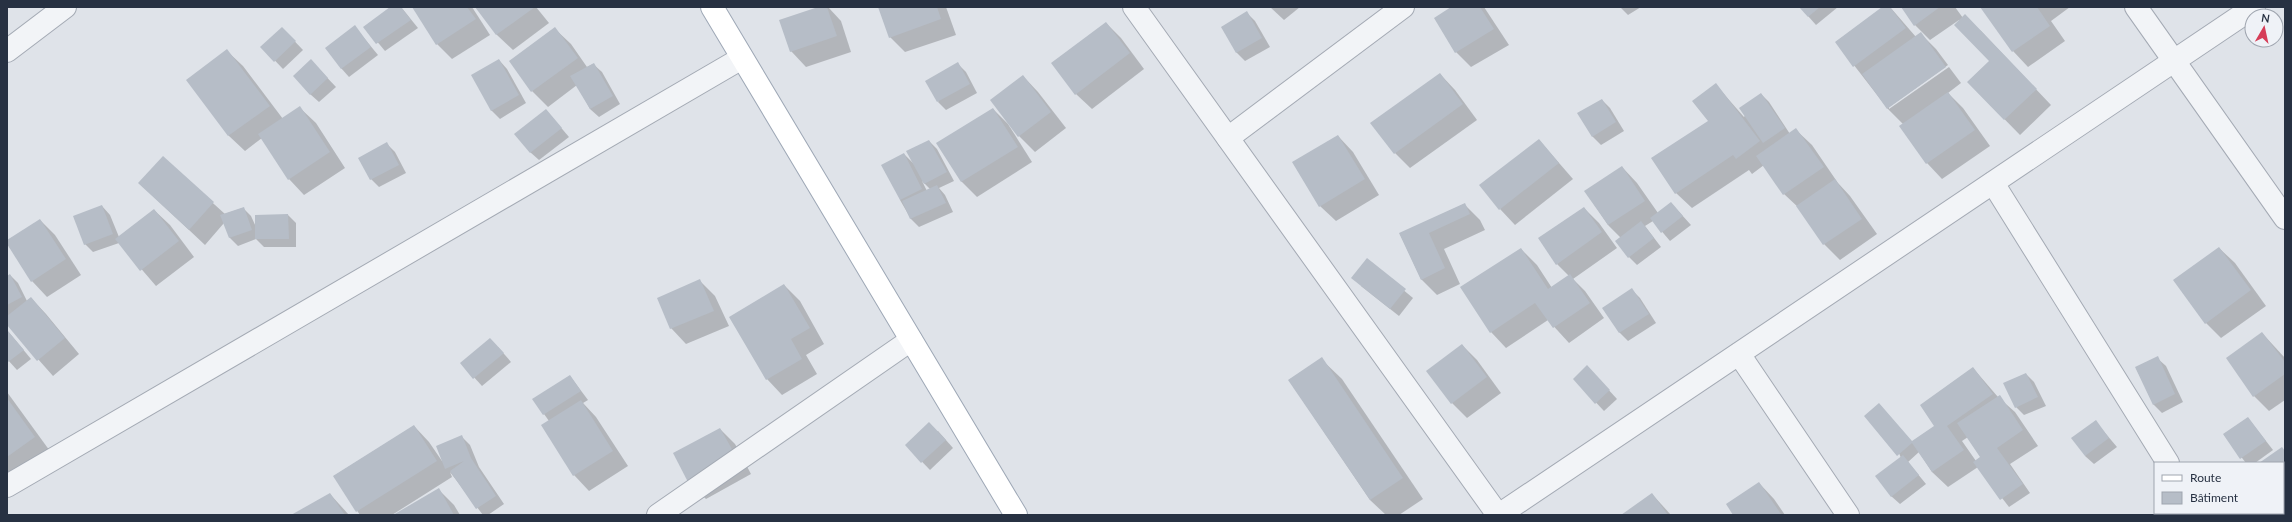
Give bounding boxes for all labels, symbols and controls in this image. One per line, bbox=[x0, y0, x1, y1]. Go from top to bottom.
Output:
north arrow bbox=[2244, 8, 2284, 48]
text: N bbox=[2260, 11, 2271, 25]
legend bbox=[2154, 462, 2284, 514]
text: Route bbox=[2190, 470, 2221, 485]
text: Bâtiment bbox=[2190, 490, 2239, 505]

